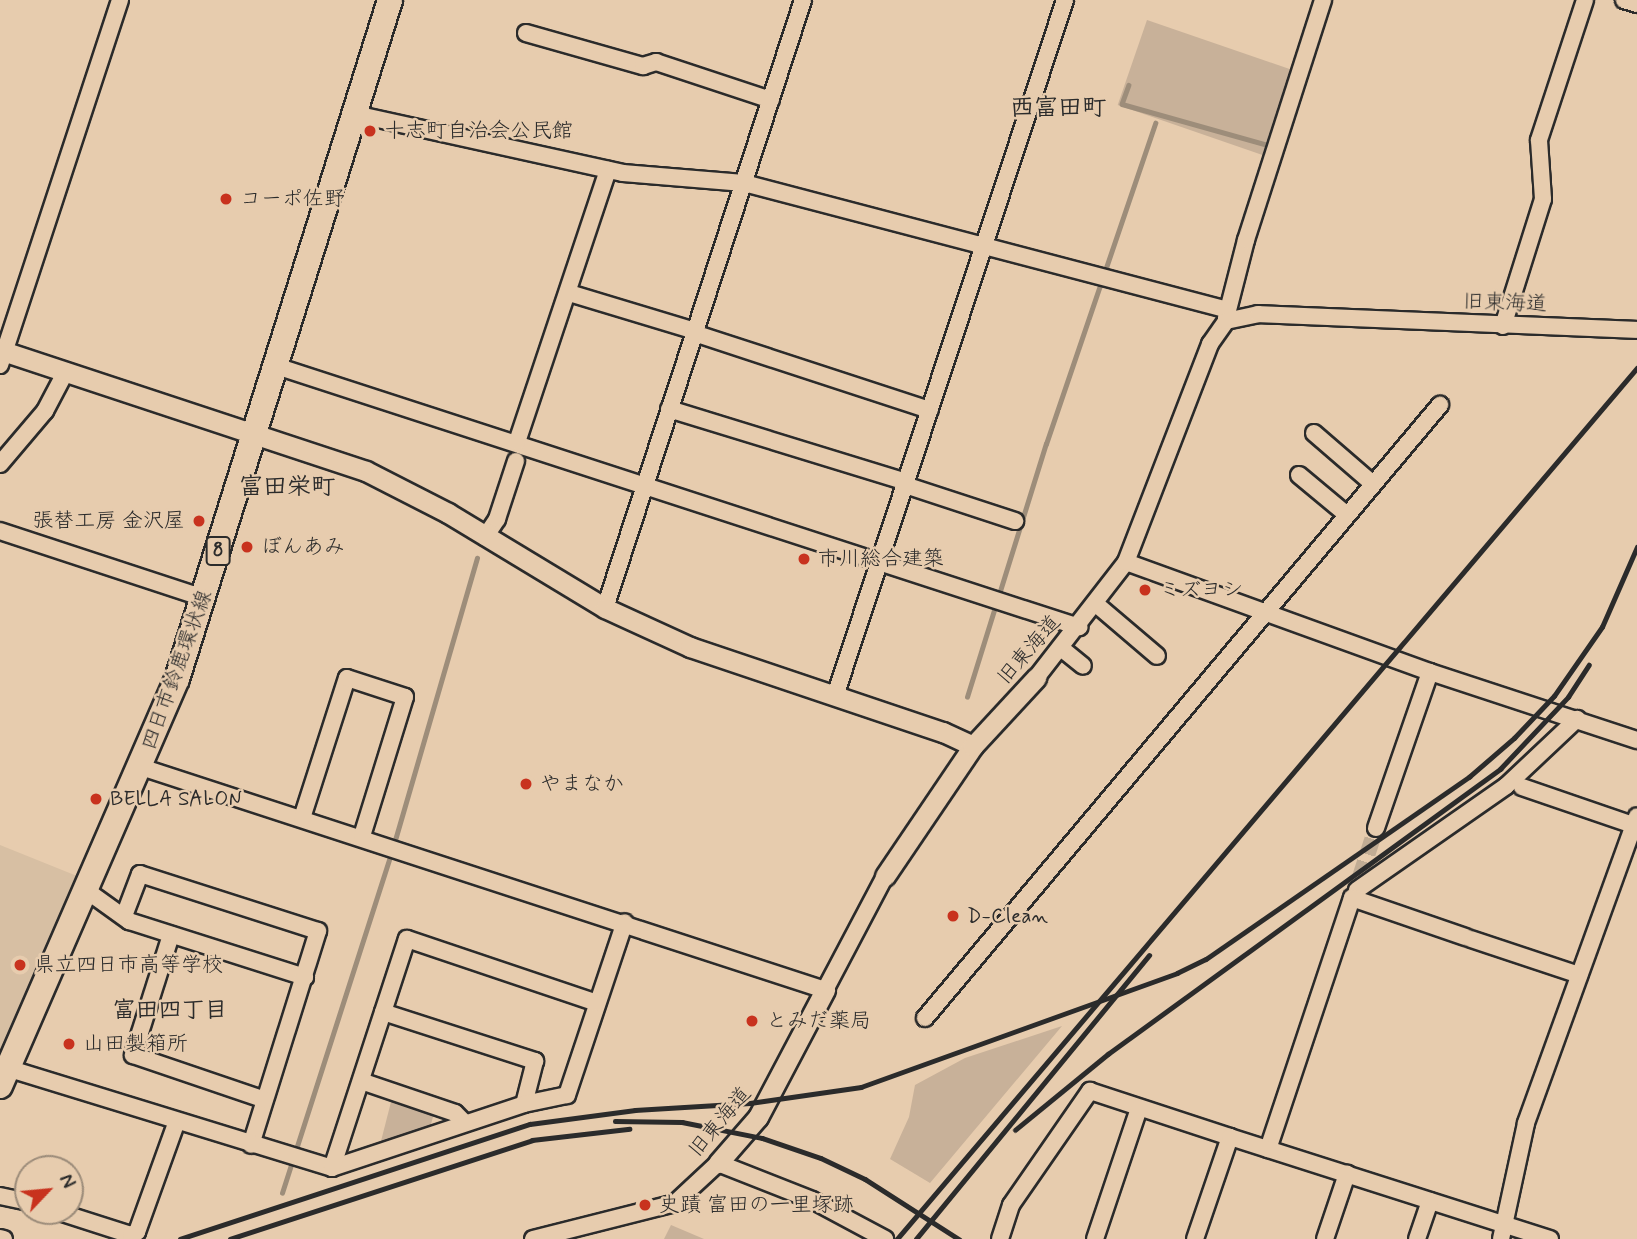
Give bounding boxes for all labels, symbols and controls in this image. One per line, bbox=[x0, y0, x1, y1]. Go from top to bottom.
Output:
district label: 西富田町 bbox=[1010, 95, 1106, 123]
place label: 十志町自治会公民館 bbox=[384, 118, 573, 144]
marker: 十志町自治会公民館 bbox=[362, 123, 378, 139]
place label: コーポ佐野 bbox=[240, 186, 345, 212]
marker: コーポ佐野 bbox=[218, 191, 234, 207]
street label: 旧東海道 bbox=[1463, 289, 1547, 317]
district label: 富田栄町 bbox=[239, 474, 335, 502]
place label: 張替工房 金沢屋 bbox=[32, 508, 185, 534]
marker: 張替工房 金沢屋 bbox=[191, 513, 207, 529]
place label: ぼんあみ bbox=[261, 534, 345, 560]
road number: 8 bbox=[204, 536, 232, 566]
marker: ぼんあみ bbox=[239, 539, 255, 555]
place label: 市川総合建築 bbox=[818, 546, 944, 572]
marker: 市川総合建築 bbox=[796, 551, 812, 567]
place label: ミズヨシ bbox=[1159, 577, 1243, 603]
marker: ミズヨシ bbox=[1137, 582, 1153, 598]
street label: 四日市鈴鹿環状線 bbox=[136, 587, 218, 753]
street label: 旧東海道 bbox=[992, 610, 1066, 690]
place label: やまなか bbox=[540, 771, 624, 797]
marker: やまなか bbox=[518, 776, 534, 792]
place label: BELLA SALON bbox=[110, 786, 242, 812]
marker: BELLA SALON bbox=[88, 791, 104, 807]
place label: D-Clean bbox=[967, 903, 1048, 929]
marker: D-Clean bbox=[945, 908, 961, 924]
place label: 県立四日市高等学校 bbox=[34, 952, 223, 978]
marker: 県立四日市高等学校 bbox=[12, 957, 28, 973]
district label: 富田四丁目 bbox=[113, 997, 227, 1025]
place label: とみだ薬局 bbox=[766, 1008, 871, 1034]
marker: とみだ薬局 bbox=[744, 1013, 760, 1029]
place label: 山田製箱所 bbox=[83, 1031, 188, 1057]
marker: 山田製箱所 bbox=[61, 1036, 77, 1052]
street label: 旧東海道 bbox=[683, 1082, 757, 1162]
north arrow bbox=[14, 1155, 84, 1225]
text: N bbox=[53, 1170, 81, 1193]
place label: 史蹟 富田の一里塚跡 bbox=[659, 1192, 854, 1218]
marker: 史蹟 富田の一里塚跡 bbox=[637, 1197, 653, 1213]

